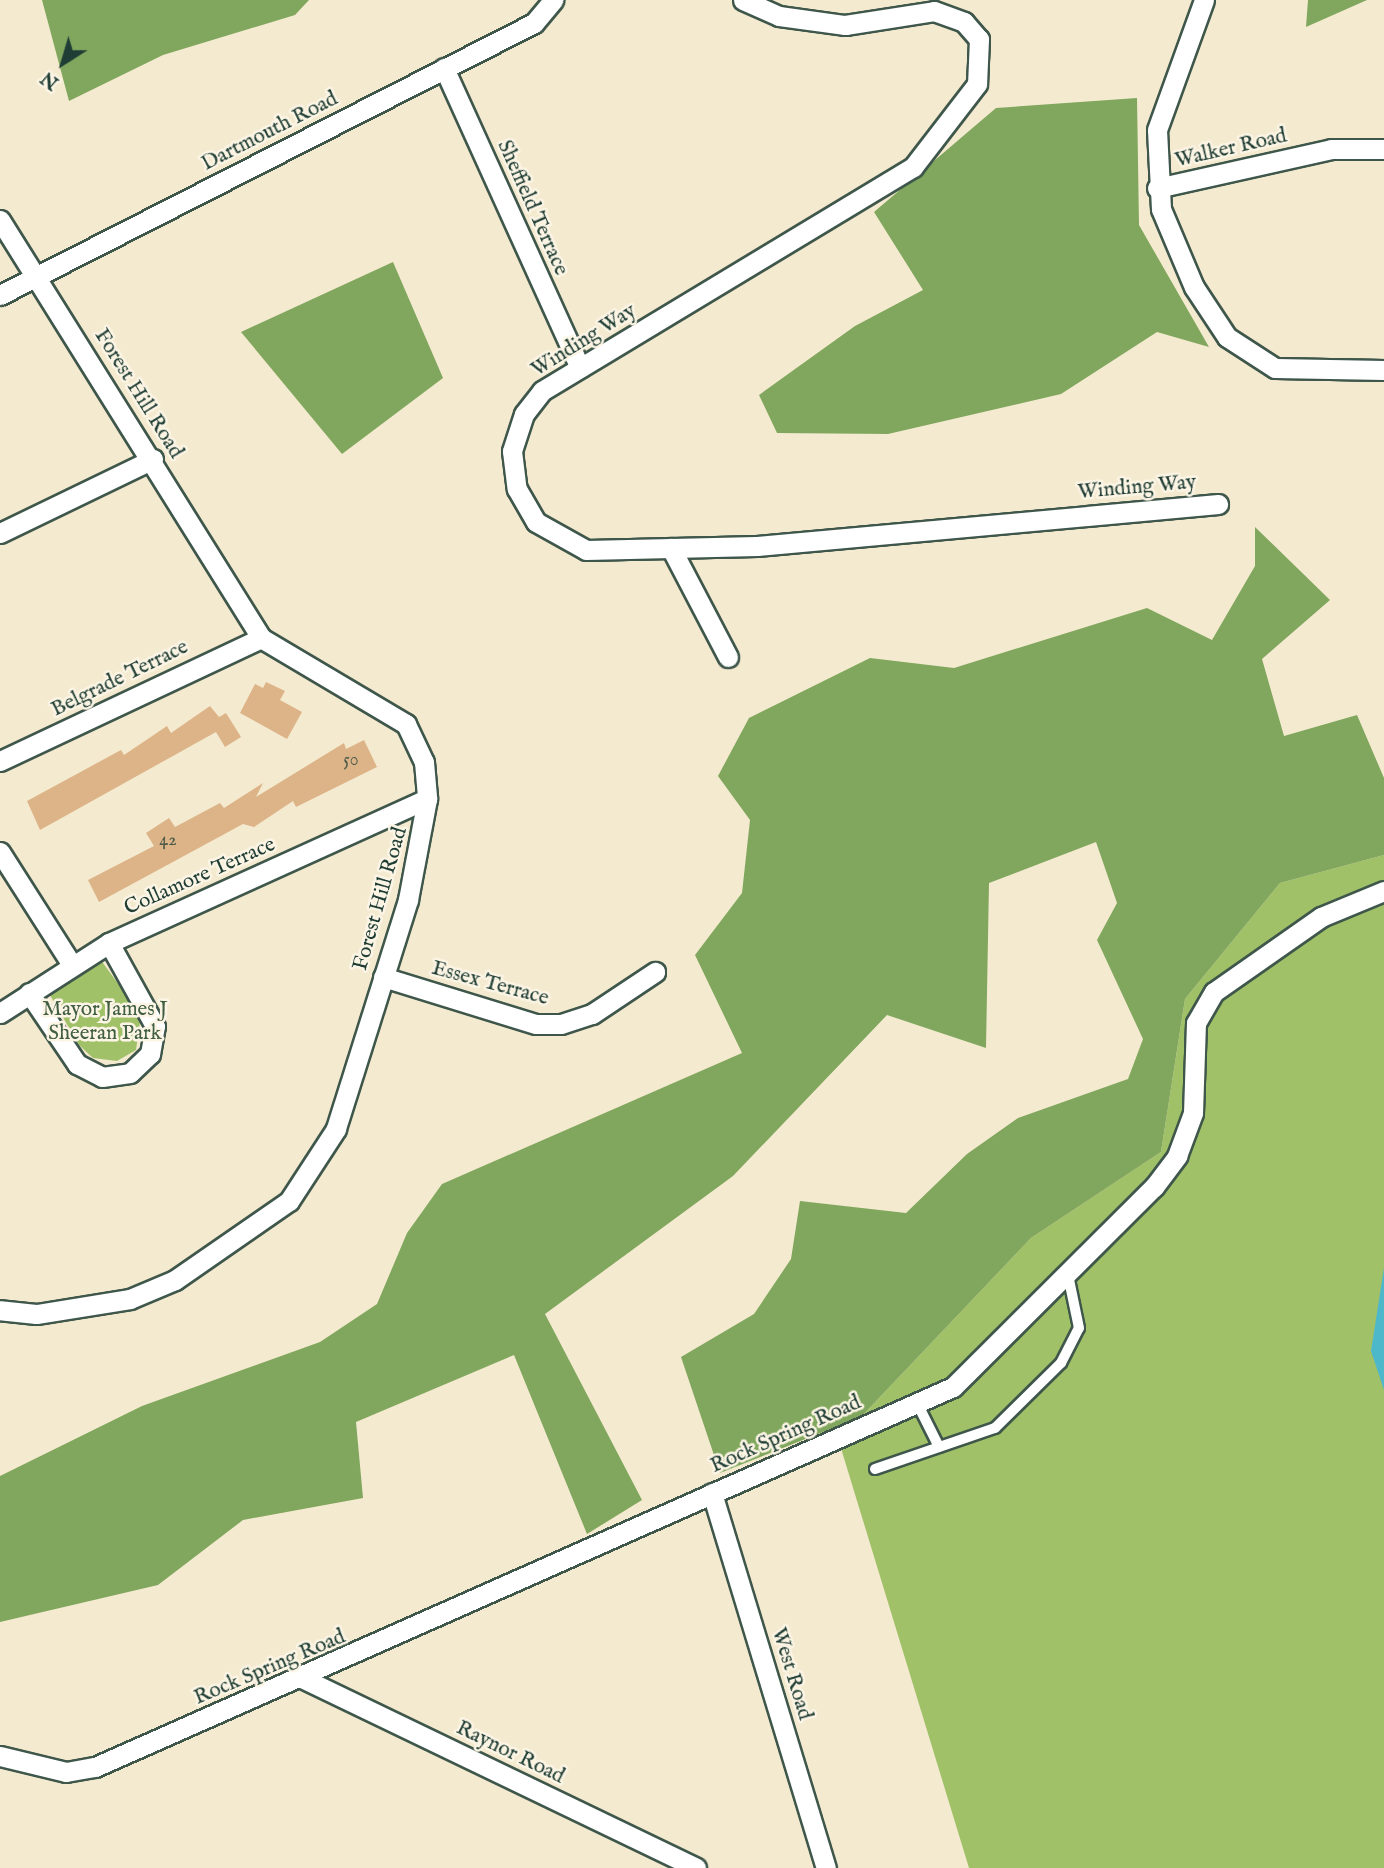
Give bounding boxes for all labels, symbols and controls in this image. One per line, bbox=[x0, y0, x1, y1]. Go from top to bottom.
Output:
north arrow bbox=[28, 28, 98, 98]
text: N bbox=[37, 65, 64, 94]
street label: Dartmouth Road bbox=[198, 87, 342, 177]
street label: Walker Road bbox=[1173, 124, 1289, 174]
street label: Sheffield Terrace bbox=[491, 137, 573, 279]
street label: Winding Way bbox=[527, 299, 641, 383]
street label: Forest Hill Road bbox=[88, 325, 188, 463]
street label: Winding Way bbox=[1077, 470, 1197, 506]
street label: Belgrade Terrace bbox=[47, 635, 193, 723]
house number: 50 bbox=[343, 750, 359, 772]
street label: Forest Hill Road bbox=[348, 824, 414, 974]
house number: 42 bbox=[159, 830, 177, 852]
street label: Collamore Terrace bbox=[121, 832, 279, 922]
street label: Essex Terrace bbox=[429, 956, 551, 1012]
park label: Mayor James J Sheeran Park bbox=[42, 997, 168, 1047]
street label: Rock Spring Road bbox=[707, 1391, 865, 1479]
street label: Rock Spring Road bbox=[190, 1625, 350, 1711]
street label: West Road bbox=[765, 1625, 817, 1723]
street label: Raynor Road bbox=[452, 1716, 568, 1790]

